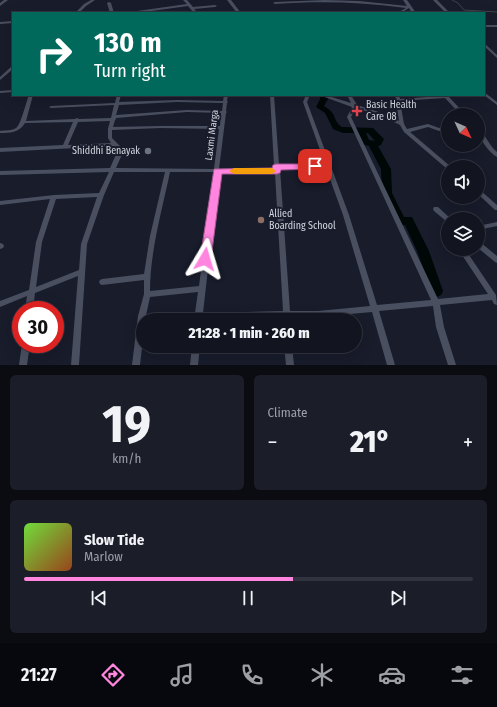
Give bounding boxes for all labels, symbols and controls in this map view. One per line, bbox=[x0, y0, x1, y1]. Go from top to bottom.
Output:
text: 130 m bbox=[94, 26, 162, 59]
icon: right bbox=[28, 28, 80, 80]
text: Turn right bbox=[94, 60, 166, 82]
place label: Basic Health Care 08 bbox=[366, 99, 417, 123]
marker: Basic Health Care 08 bbox=[351, 105, 363, 117]
north arrow bbox=[441, 108, 485, 152]
map controls bbox=[441, 108, 485, 256]
street label: Laxmi Marga bbox=[203, 109, 221, 161]
place label: Shiddhi Benayak bbox=[72, 145, 140, 157]
marker: Shiddhi Benayak bbox=[143, 146, 153, 156]
pin bbox=[298, 149, 332, 183]
icon: arrive bbox=[304, 155, 326, 177]
button: sound bbox=[441, 160, 485, 204]
place label: Allied Boarding School bbox=[269, 208, 336, 232]
button: layers bbox=[441, 212, 485, 256]
marker: Allied Boarding School bbox=[256, 215, 266, 225]
position arrow bbox=[184, 238, 226, 280]
speed limit sign: 30 bbox=[12, 301, 64, 353]
text: 21:28 · 1 min · 260 m bbox=[188, 324, 310, 342]
text: 19 bbox=[102, 393, 151, 456]
text: Climate bbox=[268, 405, 308, 420]
text: 21° bbox=[350, 424, 391, 460]
text: − bbox=[268, 429, 277, 456]
text: + bbox=[463, 429, 473, 456]
text: km/h bbox=[112, 451, 141, 466]
text: Slow Tide bbox=[84, 531, 144, 549]
text: Marlow bbox=[84, 549, 123, 564]
icon: previous bbox=[88, 587, 110, 609]
icon: pause bbox=[237, 587, 259, 609]
icon: next bbox=[387, 587, 409, 609]
icon: directions bbox=[99, 661, 127, 689]
icon: music bbox=[168, 661, 196, 689]
icon: phone bbox=[238, 661, 266, 689]
icon: climate bbox=[308, 661, 336, 689]
icon: car bbox=[378, 661, 406, 689]
icon: filters bbox=[448, 661, 476, 689]
text: 21:27 bbox=[21, 664, 57, 686]

